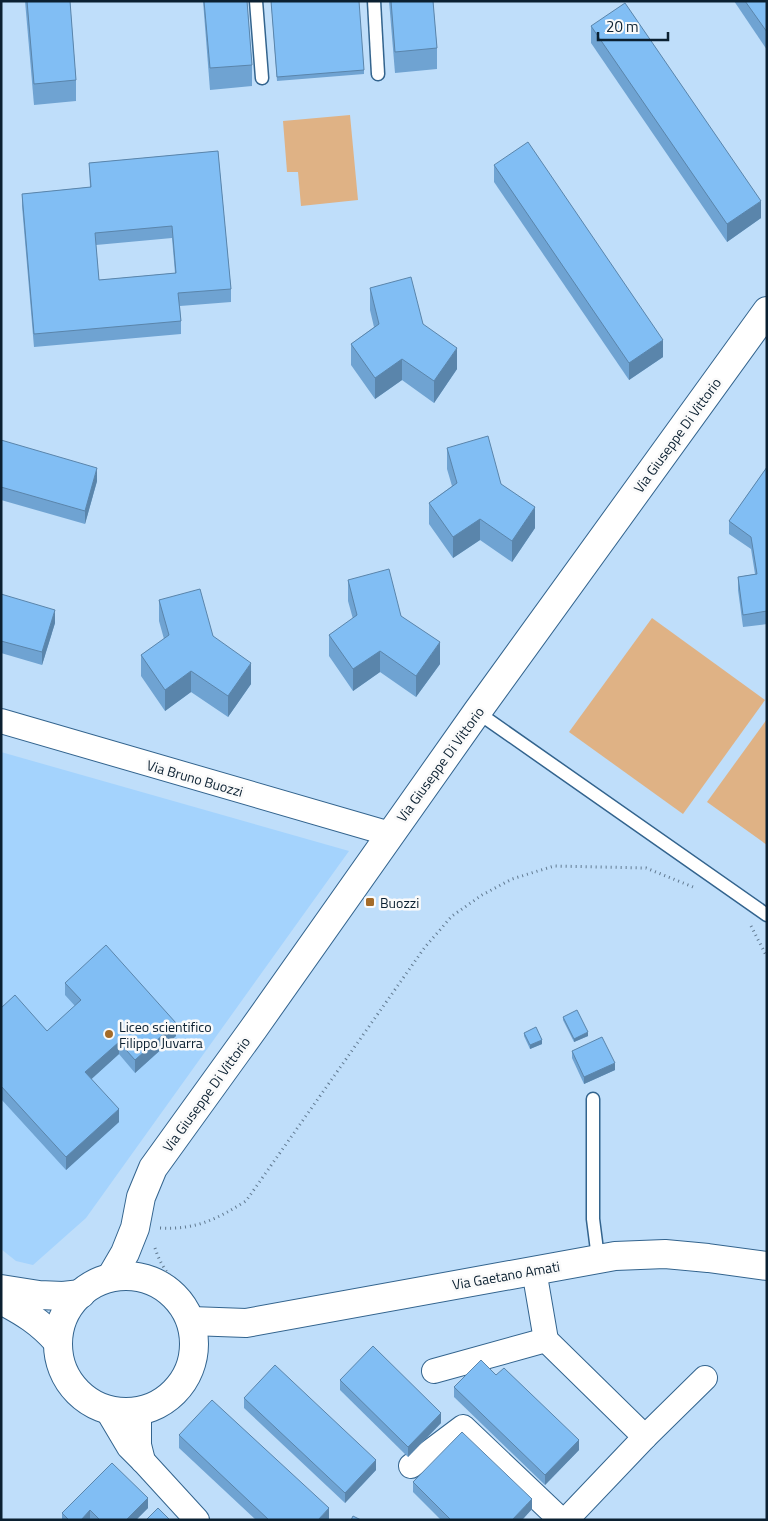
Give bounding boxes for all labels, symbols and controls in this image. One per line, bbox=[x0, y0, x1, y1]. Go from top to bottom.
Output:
scale bar bbox=[598, 10, 668, 42]
text: 20 m bbox=[606, 15, 639, 38]
street label: Via Giuseppe Di Vittorio bbox=[628, 373, 726, 497]
street label: Via Giuseppe Di Vittorio bbox=[391, 702, 489, 826]
street label: Via Bruno Buozzi bbox=[144, 754, 246, 802]
place label: Buozzi bbox=[380, 892, 419, 913]
marker: Buozzi bbox=[364, 896, 376, 908]
place label: Liceo scientifico Filippo Juvarra bbox=[119, 1016, 212, 1053]
marker: Liceo scientifico Filippo Juvarra bbox=[103, 1028, 115, 1040]
street label: Via Giuseppe Di Vittorio bbox=[157, 1032, 255, 1156]
street label: Via Gaetano Amati bbox=[451, 1255, 561, 1295]

